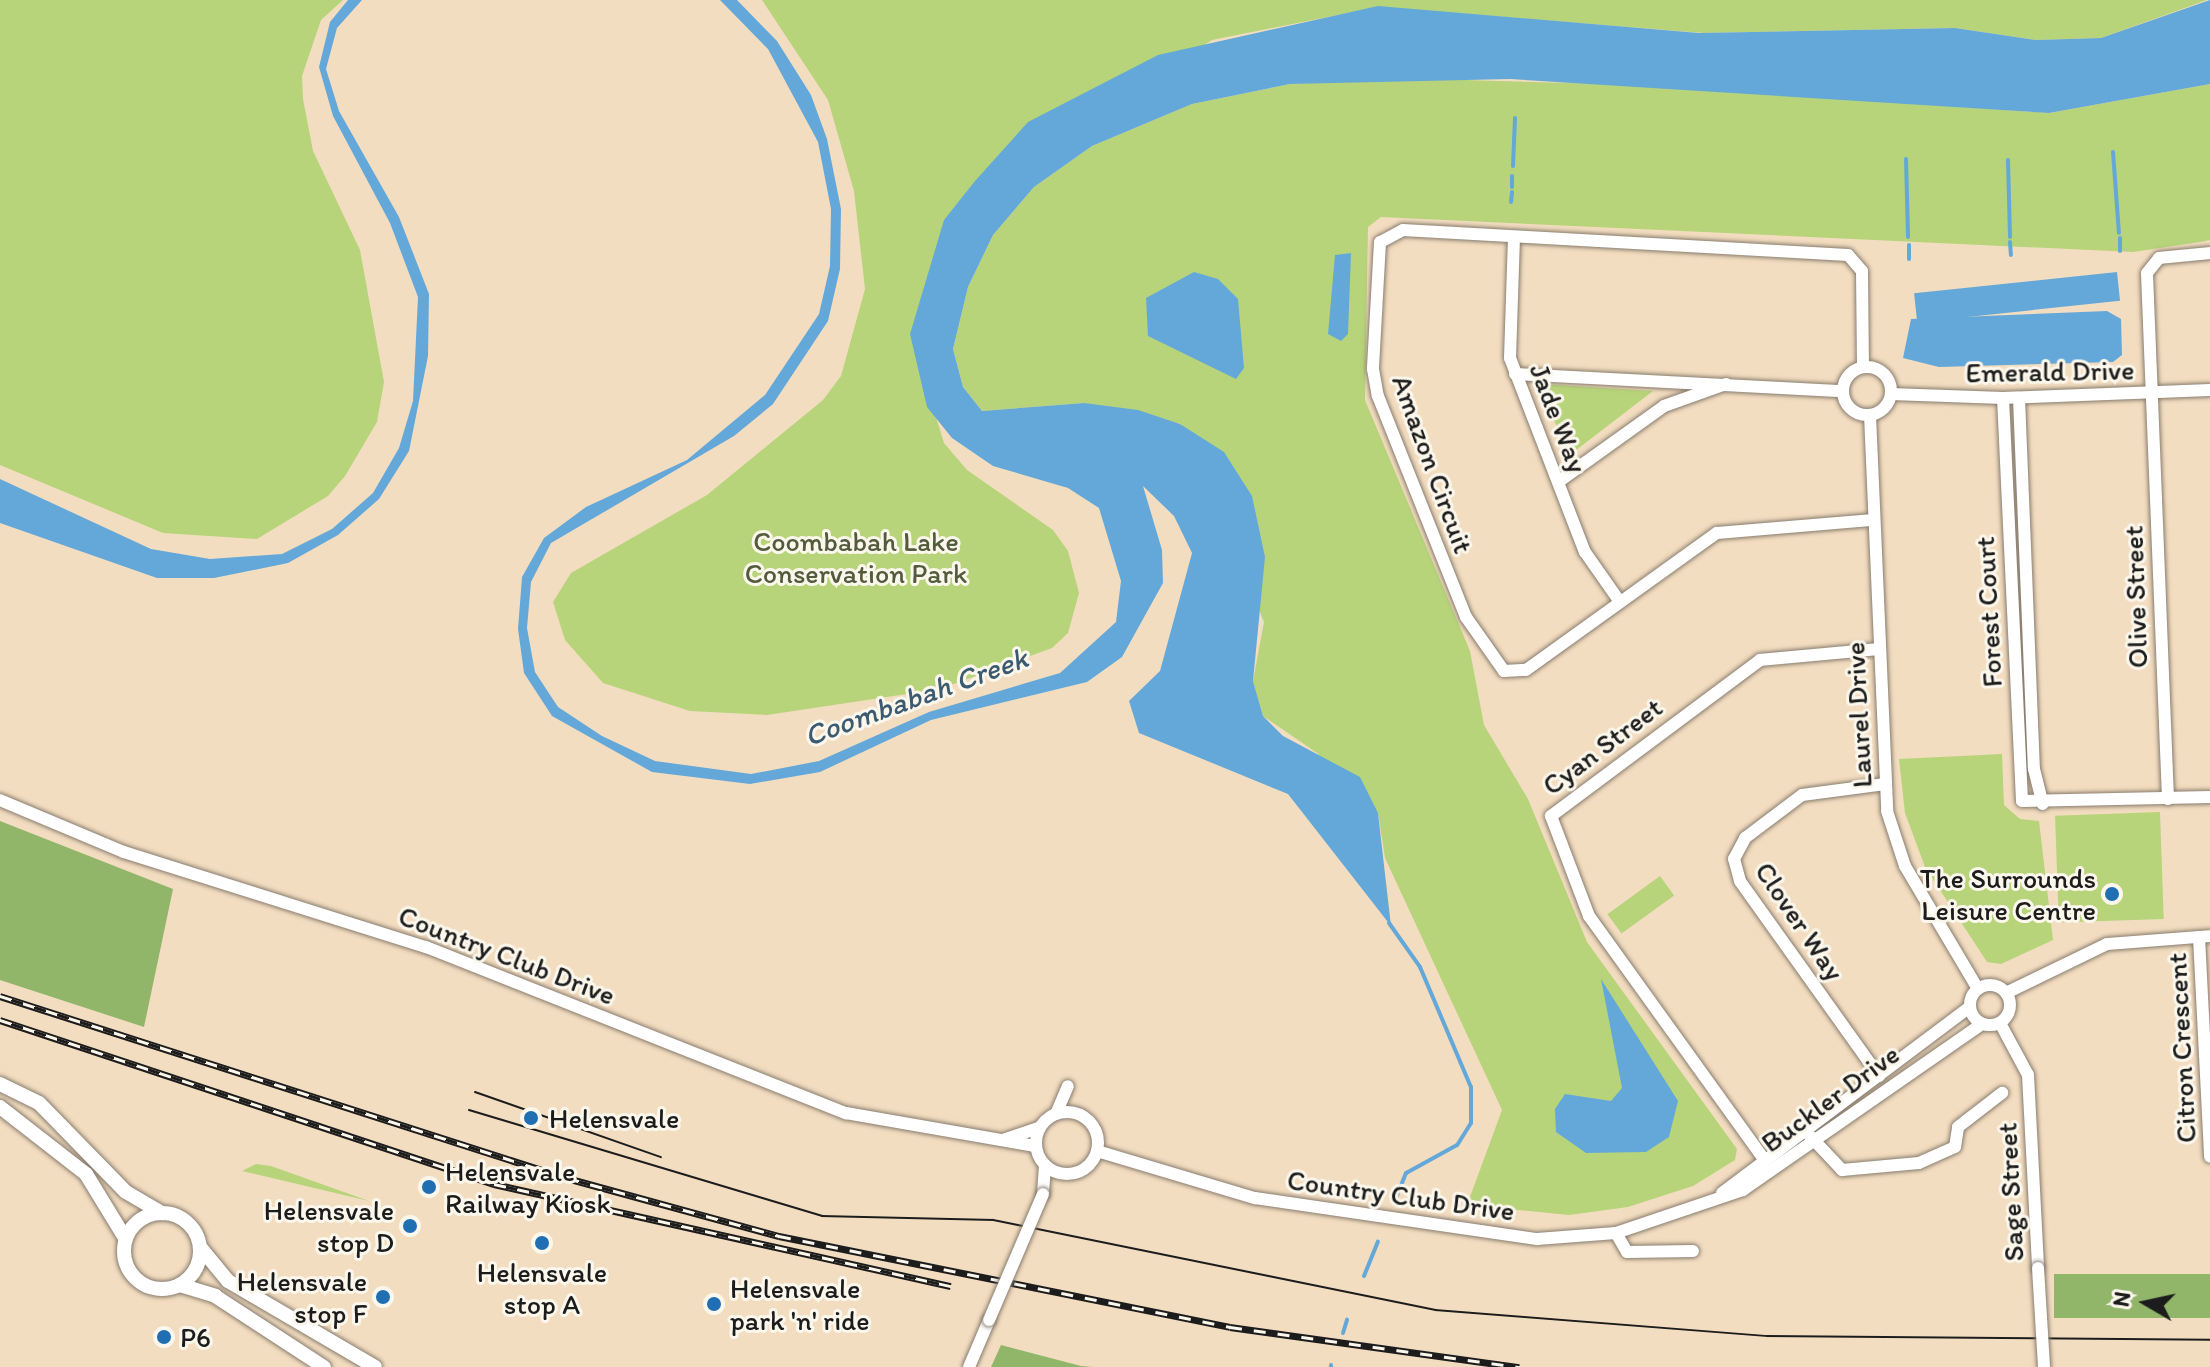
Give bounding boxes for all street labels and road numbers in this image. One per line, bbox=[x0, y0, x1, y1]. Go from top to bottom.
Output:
street label: Emerald Drive bbox=[1965, 353, 2135, 389]
street label: Jade Way bbox=[1523, 359, 1595, 477]
street label: Amazon Circuit bbox=[1385, 370, 1481, 558]
street label: Olive Street bbox=[2116, 525, 2154, 669]
street label: Forest Court bbox=[1967, 536, 2009, 688]
street label: Laurel Drive bbox=[1837, 641, 1879, 789]
street label: Cyan Street bbox=[1536, 690, 1668, 802]
street label: Clover Way bbox=[1749, 856, 1851, 986]
street label: Country Club Drive bbox=[394, 898, 620, 1012]
street label: Citron Crescent bbox=[2159, 952, 2203, 1144]
street label: Buckler Drive bbox=[1754, 1037, 1906, 1159]
street label: Sage Street bbox=[1990, 1122, 2030, 1262]
street label: Country Club Drive bbox=[1285, 1162, 1517, 1228]

